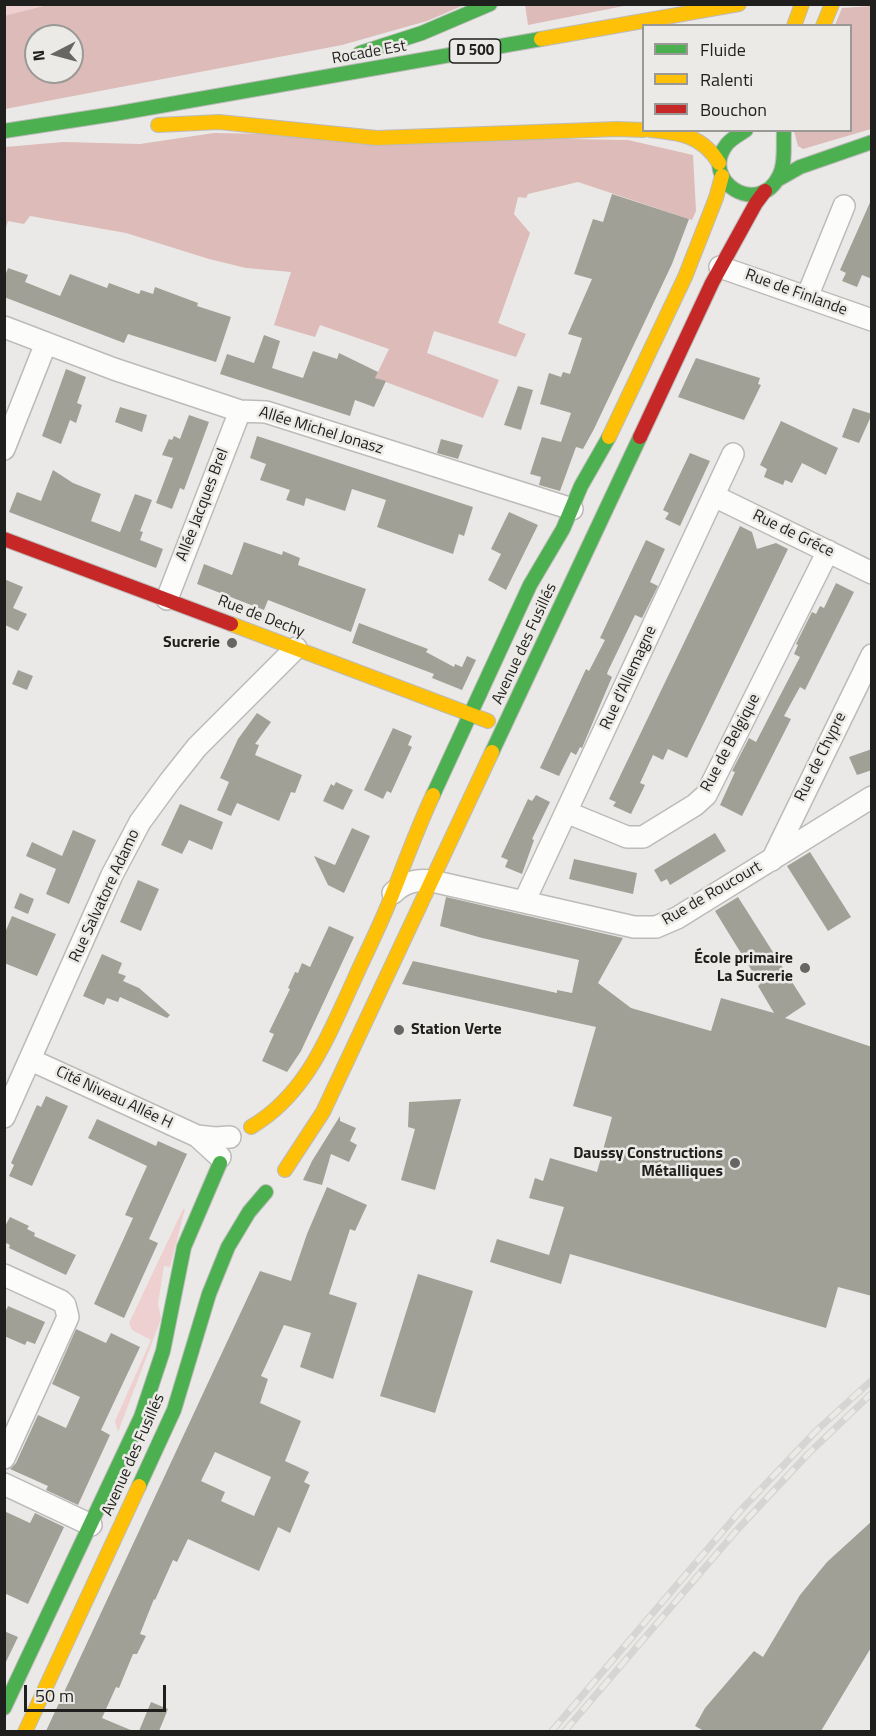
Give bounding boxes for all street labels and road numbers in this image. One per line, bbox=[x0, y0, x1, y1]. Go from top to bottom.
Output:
street label: Rocade Est bbox=[330, 37, 408, 69]
road number: D 500 bbox=[450, 39, 500, 63]
street label: Rue de Finlande bbox=[742, 266, 850, 320]
street label: Allée Michel Jonasz bbox=[257, 403, 385, 459]
street label: Allée Jacques Brel bbox=[173, 446, 233, 564]
street label: Rue de Gréce bbox=[749, 506, 837, 562]
street label: Avenue des Fusillés bbox=[489, 580, 561, 708]
street label: Rue de Dechy bbox=[215, 592, 307, 642]
street label: Rue d'Allemagne bbox=[597, 623, 661, 733]
street label: Rue de Belgique bbox=[697, 691, 765, 795]
street label: Rue de Chypre bbox=[791, 709, 851, 805]
street label: Rue Salvatore Adamo bbox=[66, 826, 144, 966]
street label: Rue de Roucourt bbox=[659, 858, 765, 930]
street label: Cité Niveau Allée H bbox=[52, 1063, 176, 1133]
street label: Avenue des Fusillés bbox=[98, 1391, 170, 1519]

